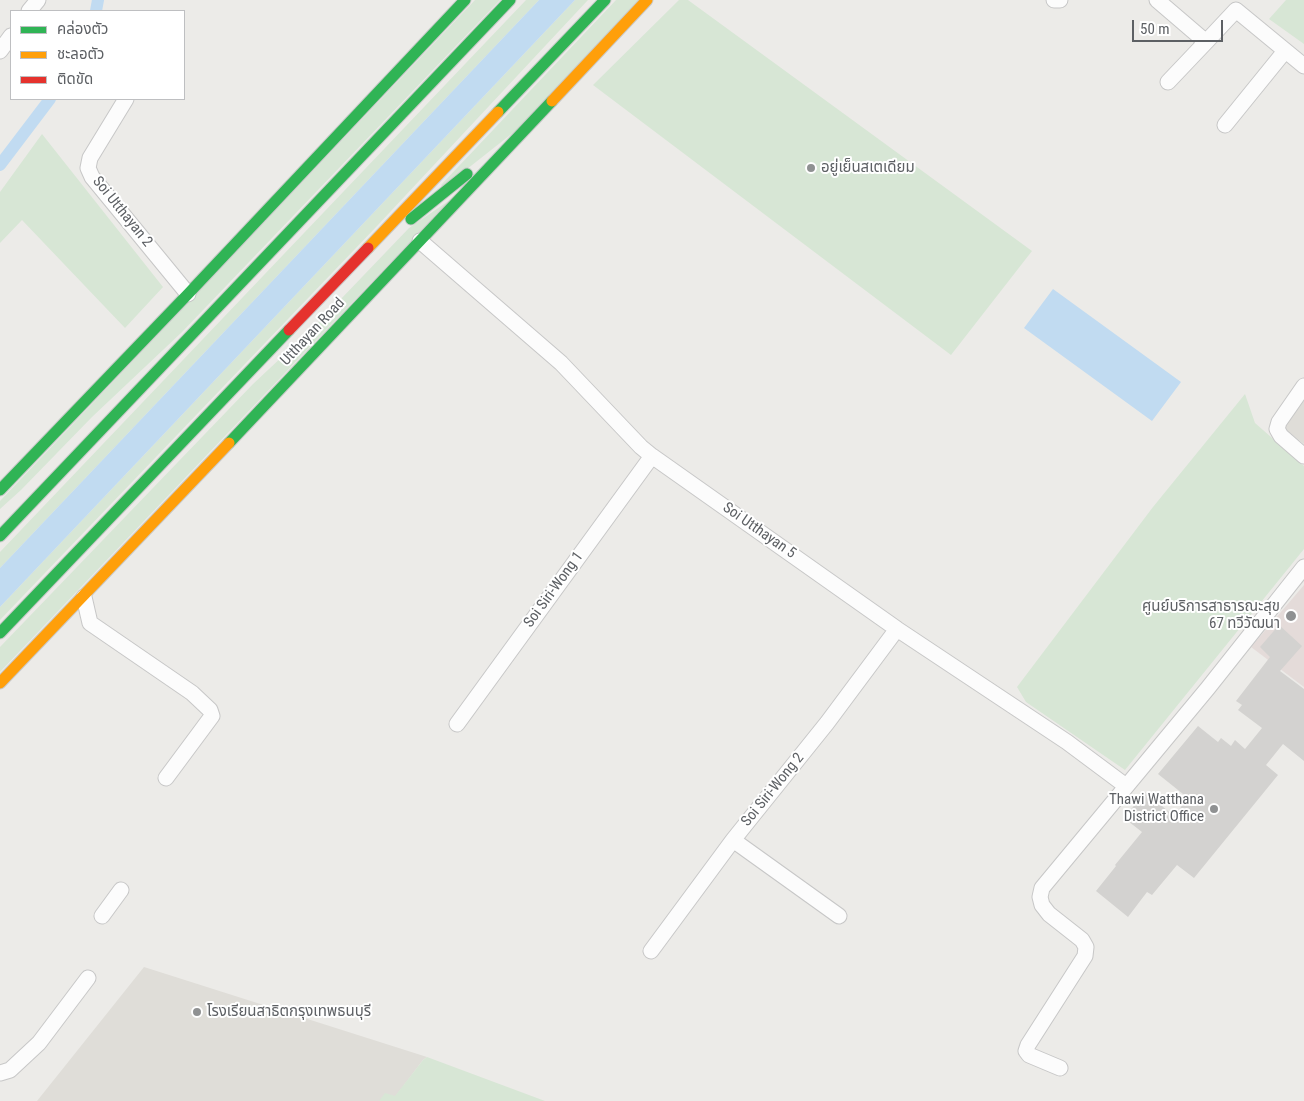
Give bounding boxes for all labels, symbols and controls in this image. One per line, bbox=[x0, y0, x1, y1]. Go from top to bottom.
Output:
legend bbox=[10, 10, 185, 100]
scale bar bbox=[1134, 10, 1225, 42]
text: คล่องตัว bbox=[57, 20, 108, 38]
text: 50 m bbox=[1140, 20, 1170, 38]
text: ชะลอตัว bbox=[57, 45, 104, 63]
text: ติดขัด bbox=[57, 70, 93, 88]
place label: อยู่เย็นสเตเดียม bbox=[821, 159, 915, 177]
marker: อยู่เย็นสเตเดียม bbox=[805, 162, 817, 174]
street label: Soi Utthayan 2 bbox=[88, 173, 156, 251]
street label: Utthayan Road bbox=[277, 294, 349, 370]
street label: Soi Utthayan 5 bbox=[719, 499, 799, 563]
street label: Soi Siri-Wong 1 bbox=[520, 549, 588, 631]
place label: ศูนย์บริการสาธารณะสุข 67 ทวีวัฒนา bbox=[1142, 598, 1280, 633]
marker: ศูนย์บริการสาธารณะสุข 67 ทวีวัฒนา bbox=[1284, 609, 1298, 623]
street label: Soi Siri-Wong 2 bbox=[738, 750, 808, 830]
place label: Thawi Watthana District Office bbox=[1109, 791, 1204, 826]
marker: Thawi Watthana District Office bbox=[1208, 803, 1220, 815]
place label: โรงเรียนสาธิตกรุงเทพธนบุรี bbox=[207, 1003, 371, 1021]
marker: โรงเรียนสาธิตกรุงเทพธนบุรี bbox=[191, 1006, 203, 1018]

